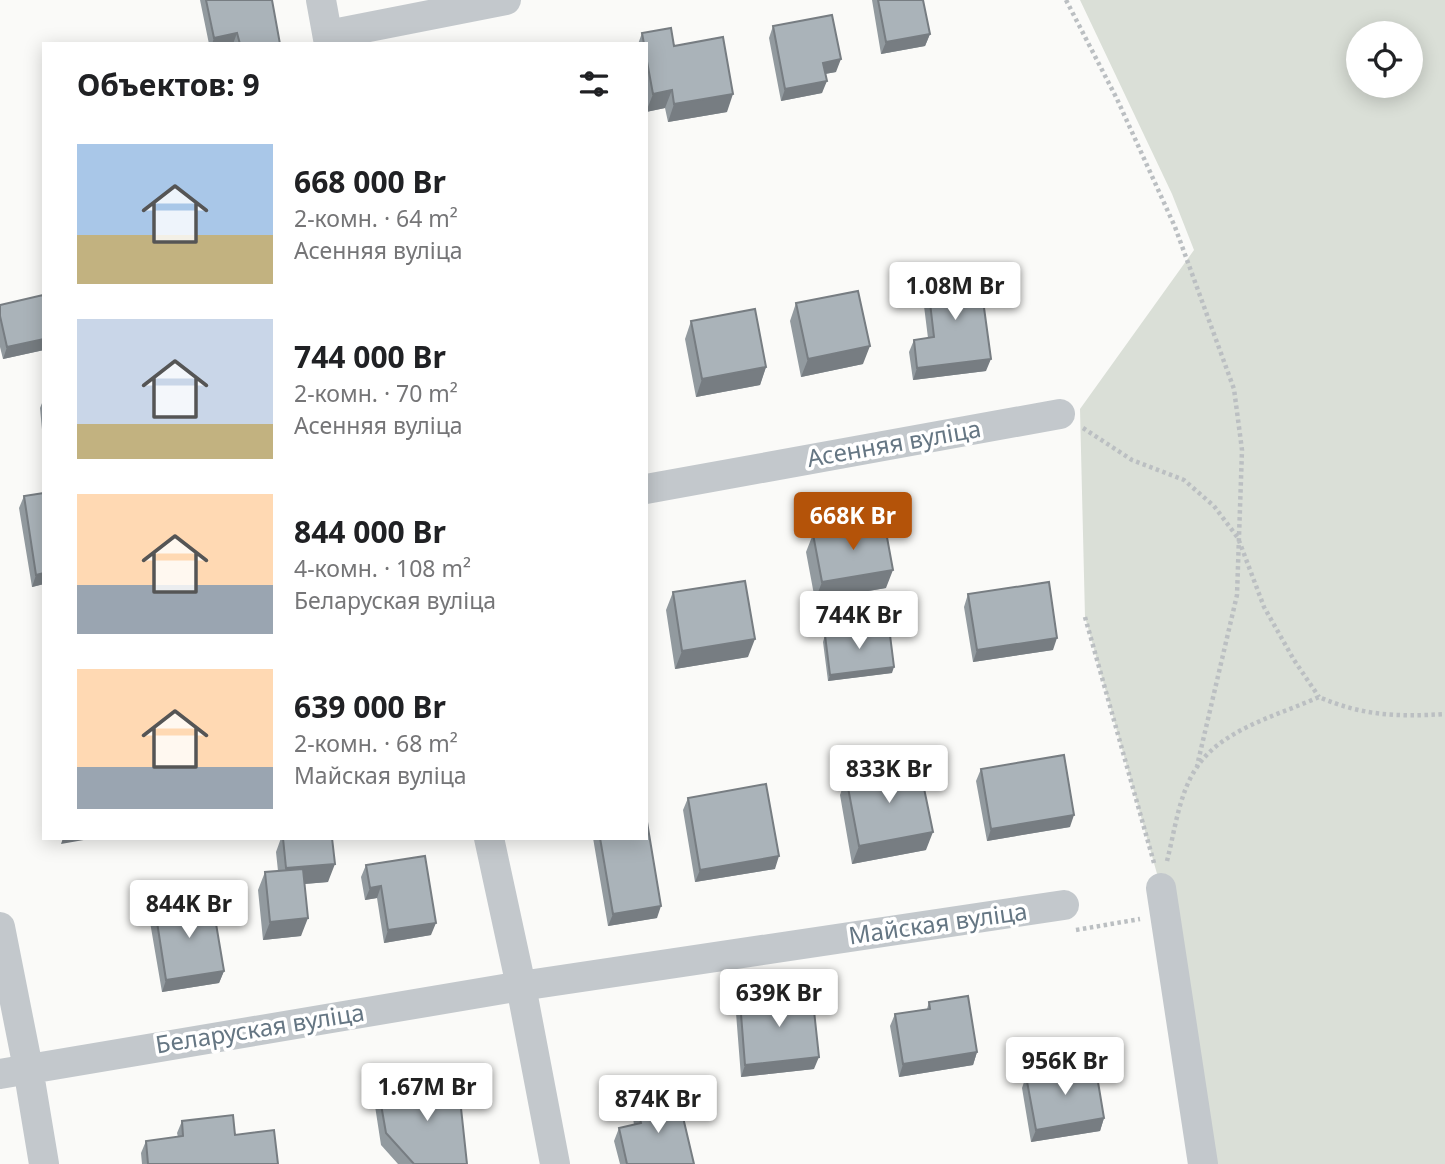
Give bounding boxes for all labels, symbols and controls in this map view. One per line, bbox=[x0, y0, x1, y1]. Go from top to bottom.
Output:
map controls bbox=[1346, 21, 1423, 98]
button: locate bbox=[1346, 21, 1423, 98]
text: Объектов: 9 bbox=[77, 64, 260, 105]
icon: filters bbox=[575, 65, 613, 103]
text: 668 000 Br bbox=[294, 161, 446, 202]
icon: home bbox=[133, 172, 217, 256]
text: 2-комн. · 64 m² bbox=[294, 202, 458, 234]
text: Асенняя вуліца bbox=[294, 234, 463, 266]
pin: 1.08M Br bbox=[883, 262, 1027, 322]
text: 1.08M Br bbox=[905, 269, 1005, 301]
text: 744 000 Br bbox=[294, 336, 446, 377]
icon: home bbox=[133, 347, 217, 431]
text: 2-комн. · 70 m² bbox=[294, 377, 458, 409]
text: Асенняя вуліца bbox=[294, 409, 463, 441]
street label: Асенняя вуліца bbox=[804, 411, 983, 474]
pin: 668K Br bbox=[788, 492, 918, 552]
text: 668K Br bbox=[810, 499, 896, 531]
text: 844 000 Br bbox=[294, 511, 446, 552]
icon: home bbox=[133, 522, 217, 606]
text: 4-комн. · 108 m² bbox=[294, 552, 471, 584]
text: Беларуская вуліца bbox=[294, 584, 496, 616]
pin: 744K Br bbox=[794, 592, 924, 651]
text: 744K Br bbox=[816, 598, 902, 630]
text: 639 000 Br bbox=[294, 686, 446, 727]
icon: home bbox=[133, 697, 217, 781]
text: 2-комн. · 68 m² bbox=[294, 727, 458, 759]
pin: 833K Br bbox=[824, 746, 954, 805]
text: 833K Br bbox=[846, 752, 932, 784]
text: Майская вуліца bbox=[294, 759, 467, 791]
pin: 844K Br bbox=[124, 880, 254, 940]
text: 844K Br bbox=[146, 887, 232, 919]
street label: Майская вуліца bbox=[846, 894, 1029, 951]
pin: 639K Br bbox=[714, 970, 844, 1029]
text: 639K Br bbox=[736, 976, 822, 1008]
street label: Беларуская вуліца bbox=[153, 995, 367, 1060]
pin: 956K Br bbox=[1000, 1038, 1130, 1097]
text: 956K Br bbox=[1022, 1044, 1108, 1076]
pin: 1.67M Br bbox=[355, 1064, 499, 1123]
text: 1.67M Br bbox=[377, 1070, 477, 1102]
pin: 874K Br bbox=[593, 1076, 723, 1135]
text: 874K Br bbox=[615, 1082, 701, 1114]

